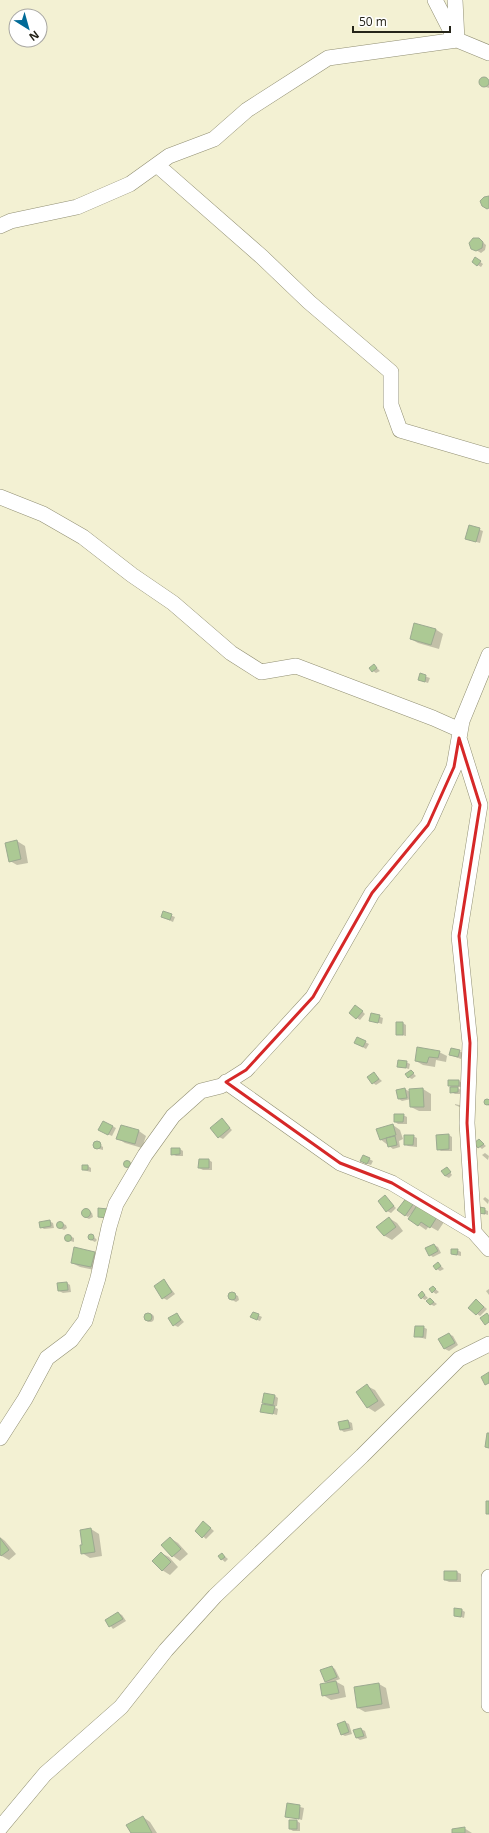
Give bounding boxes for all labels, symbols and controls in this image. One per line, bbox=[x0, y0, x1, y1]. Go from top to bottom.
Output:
north arrow bbox=[8, 8, 48, 48]
scale bar bbox=[353, 8, 450, 34]
text: 50 m bbox=[359, 13, 387, 30]
text: N bbox=[26, 28, 42, 45]

